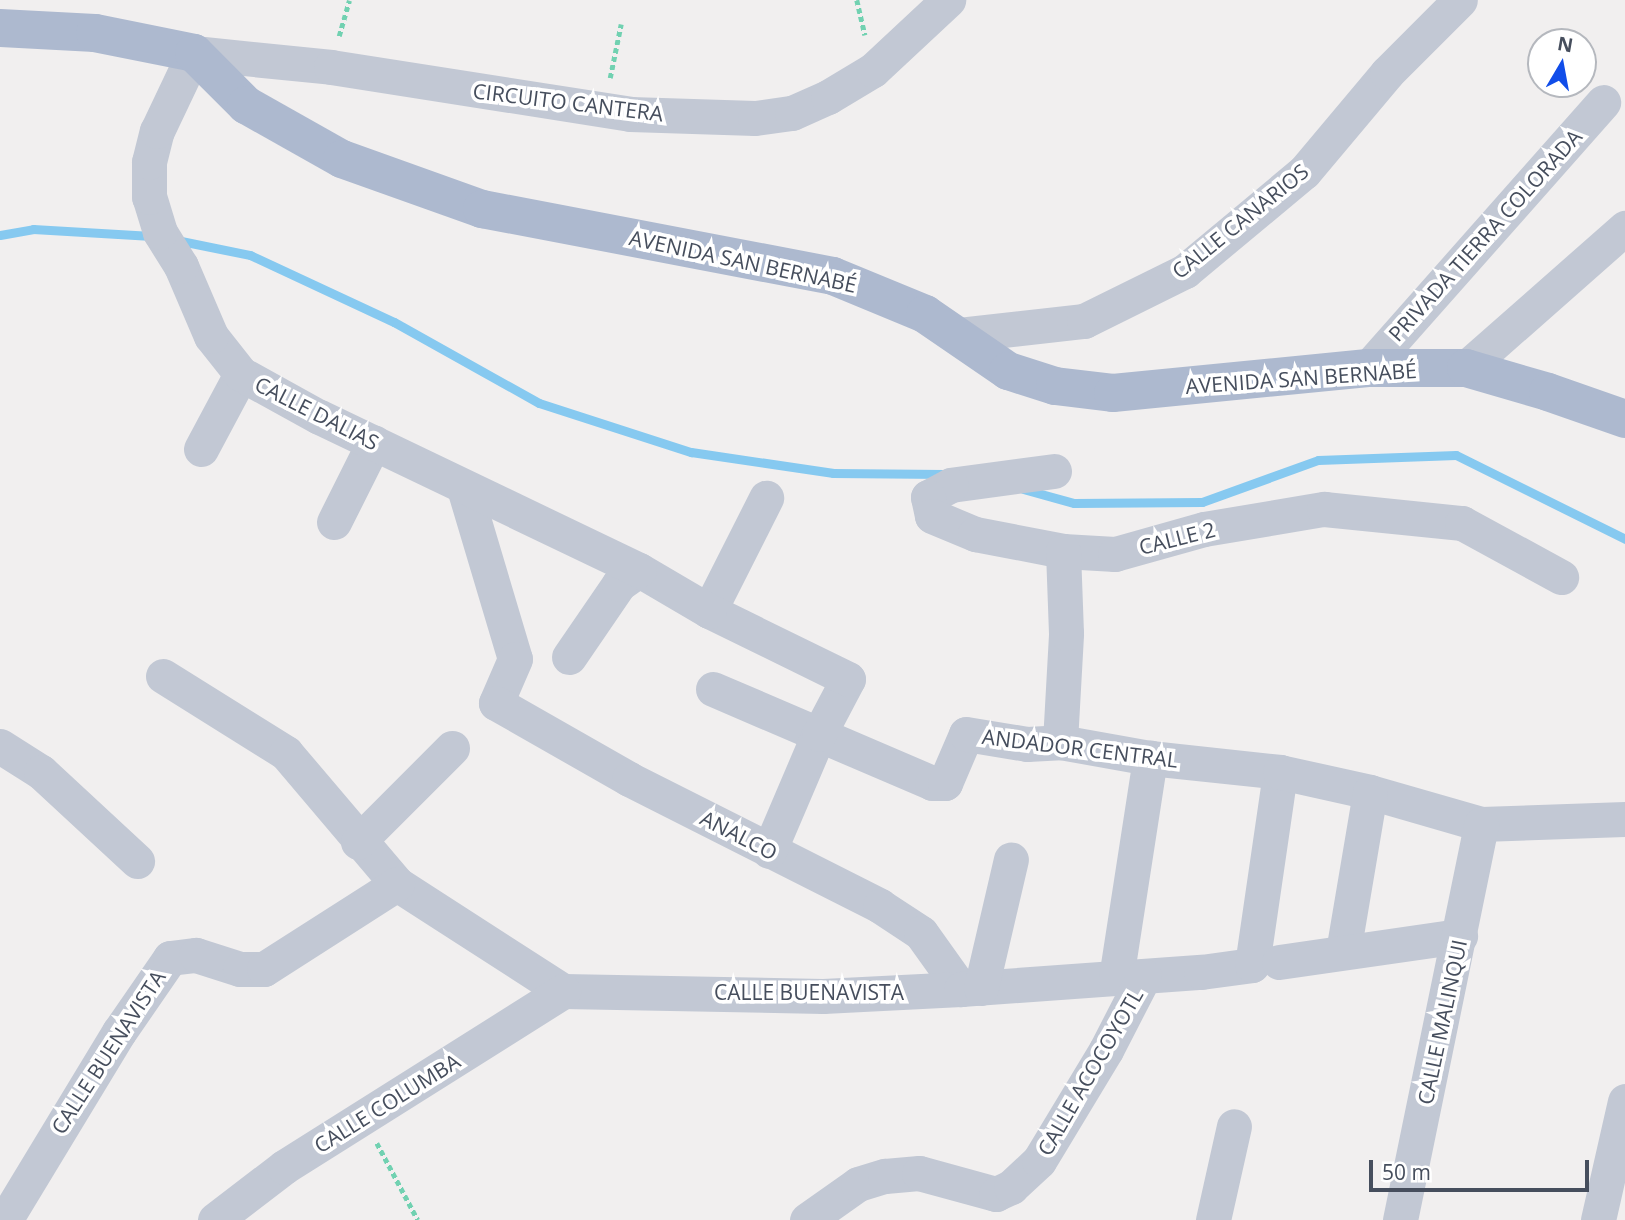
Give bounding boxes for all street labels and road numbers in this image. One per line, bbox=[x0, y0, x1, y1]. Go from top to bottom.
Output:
street label: CIRCUITO CANTERA bbox=[471, 78, 665, 126]
street label: PRIVADA TIERRA COLORADA bbox=[1383, 124, 1587, 346]
street label: CALLE CANARIOS bbox=[1167, 158, 1313, 284]
street label: AVENIDA SAN BERNABÉ bbox=[627, 225, 859, 297]
street label: AVENIDA SAN BERNABÉ bbox=[1185, 357, 1417, 399]
street label: CALLE DALIAS bbox=[251, 371, 383, 455]
street label: CALLE 2 bbox=[1136, 516, 1218, 560]
street label: ANDADOR CENTRAL bbox=[981, 723, 1179, 773]
street label: ANALCO bbox=[696, 805, 782, 865]
street label: CALLE MALINQUI bbox=[1412, 937, 1472, 1107]
street label: CALLE BUENAVISTA bbox=[46, 965, 170, 1139]
street label: CALLE BUENAVISTA bbox=[714, 979, 904, 1005]
street label: CALLE ACOCOYOTL bbox=[1032, 984, 1148, 1160]
street label: CALLE COLUMBA bbox=[309, 1048, 465, 1158]

